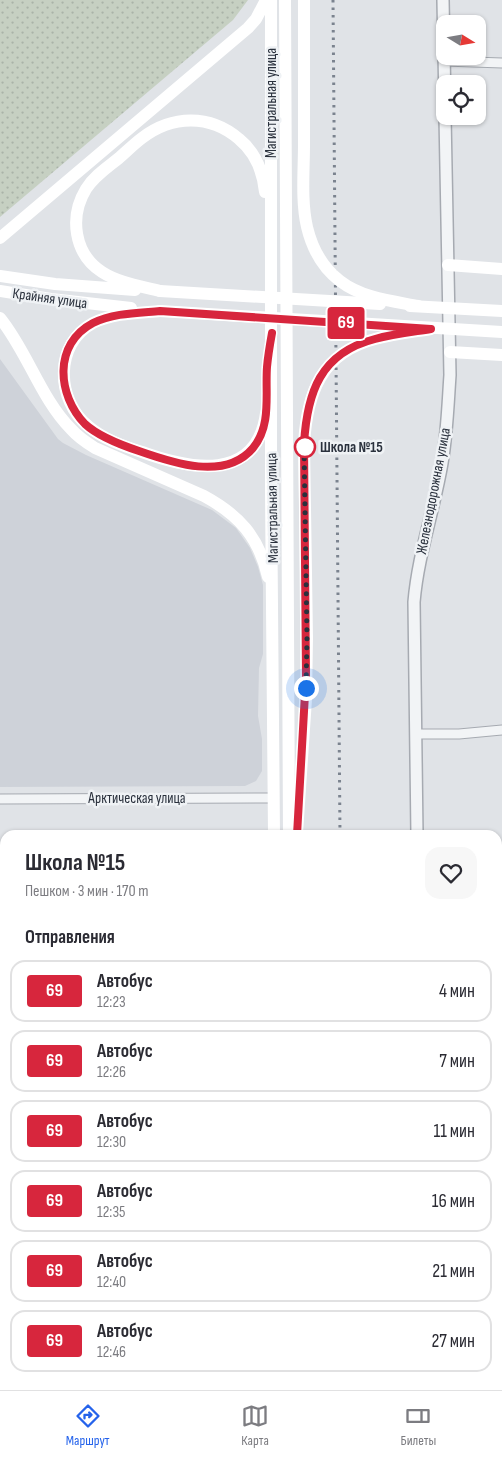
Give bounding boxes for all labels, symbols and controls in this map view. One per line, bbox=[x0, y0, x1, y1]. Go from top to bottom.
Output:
north arrow bbox=[436, 15, 486, 65]
map controls bbox=[436, 15, 486, 125]
street label: Магистральная улица bbox=[262, 48, 281, 158]
button: locate bbox=[436, 75, 486, 125]
street label: Крайняя улица bbox=[11, 284, 89, 313]
line badge: 69 bbox=[324, 307, 368, 339]
text: 69 bbox=[338, 312, 354, 333]
street label: Железнодорожная улица bbox=[412, 426, 455, 556]
marker: Школа №15 bbox=[294, 436, 316, 458]
place label: Школа №15 bbox=[320, 438, 383, 457]
street label: Магистральная улица bbox=[262, 453, 283, 563]
your location bbox=[294, 676, 319, 701]
street label: Арктическая улица bbox=[87, 789, 186, 808]
button: heart bbox=[425, 847, 477, 899]
text: Школа №15 bbox=[25, 848, 125, 877]
text: Пешком · 3 мин · 170 m bbox=[25, 882, 148, 901]
text: Отправления bbox=[25, 926, 115, 949]
text: Автобус bbox=[97, 970, 153, 993]
text: 69 bbox=[46, 980, 63, 1001]
text: 4 мин bbox=[439, 980, 475, 1003]
text: 12:23 bbox=[97, 993, 126, 1012]
text: Автобус bbox=[97, 1040, 153, 1063]
text: 69 bbox=[46, 1050, 63, 1071]
text: 7 мин bbox=[439, 1050, 475, 1073]
text: 12:26 bbox=[97, 1063, 126, 1082]
text: Автобус bbox=[97, 1110, 153, 1133]
text: 69 bbox=[46, 1120, 63, 1141]
text: 11 мин bbox=[434, 1120, 475, 1143]
text: 12:30 bbox=[97, 1133, 126, 1152]
text: Автобус bbox=[97, 1180, 153, 1203]
text: 69 bbox=[46, 1190, 63, 1211]
text: 16 мин bbox=[432, 1190, 475, 1213]
text: 12:35 bbox=[97, 1203, 126, 1222]
text: Автобус bbox=[97, 1250, 153, 1273]
text: 69 bbox=[46, 1260, 63, 1281]
text: 21 мин bbox=[432, 1260, 475, 1283]
text: 12:40 bbox=[97, 1273, 126, 1292]
text: Автобус bbox=[97, 1320, 153, 1343]
text: 69 bbox=[46, 1330, 63, 1351]
text: 27 мин bbox=[431, 1330, 475, 1353]
text: 12:46 bbox=[97, 1343, 126, 1362]
tab: Маршрут bbox=[66, 1402, 110, 1449]
tab: Карта bbox=[241, 1402, 269, 1449]
tab: Билеты bbox=[401, 1402, 436, 1449]

